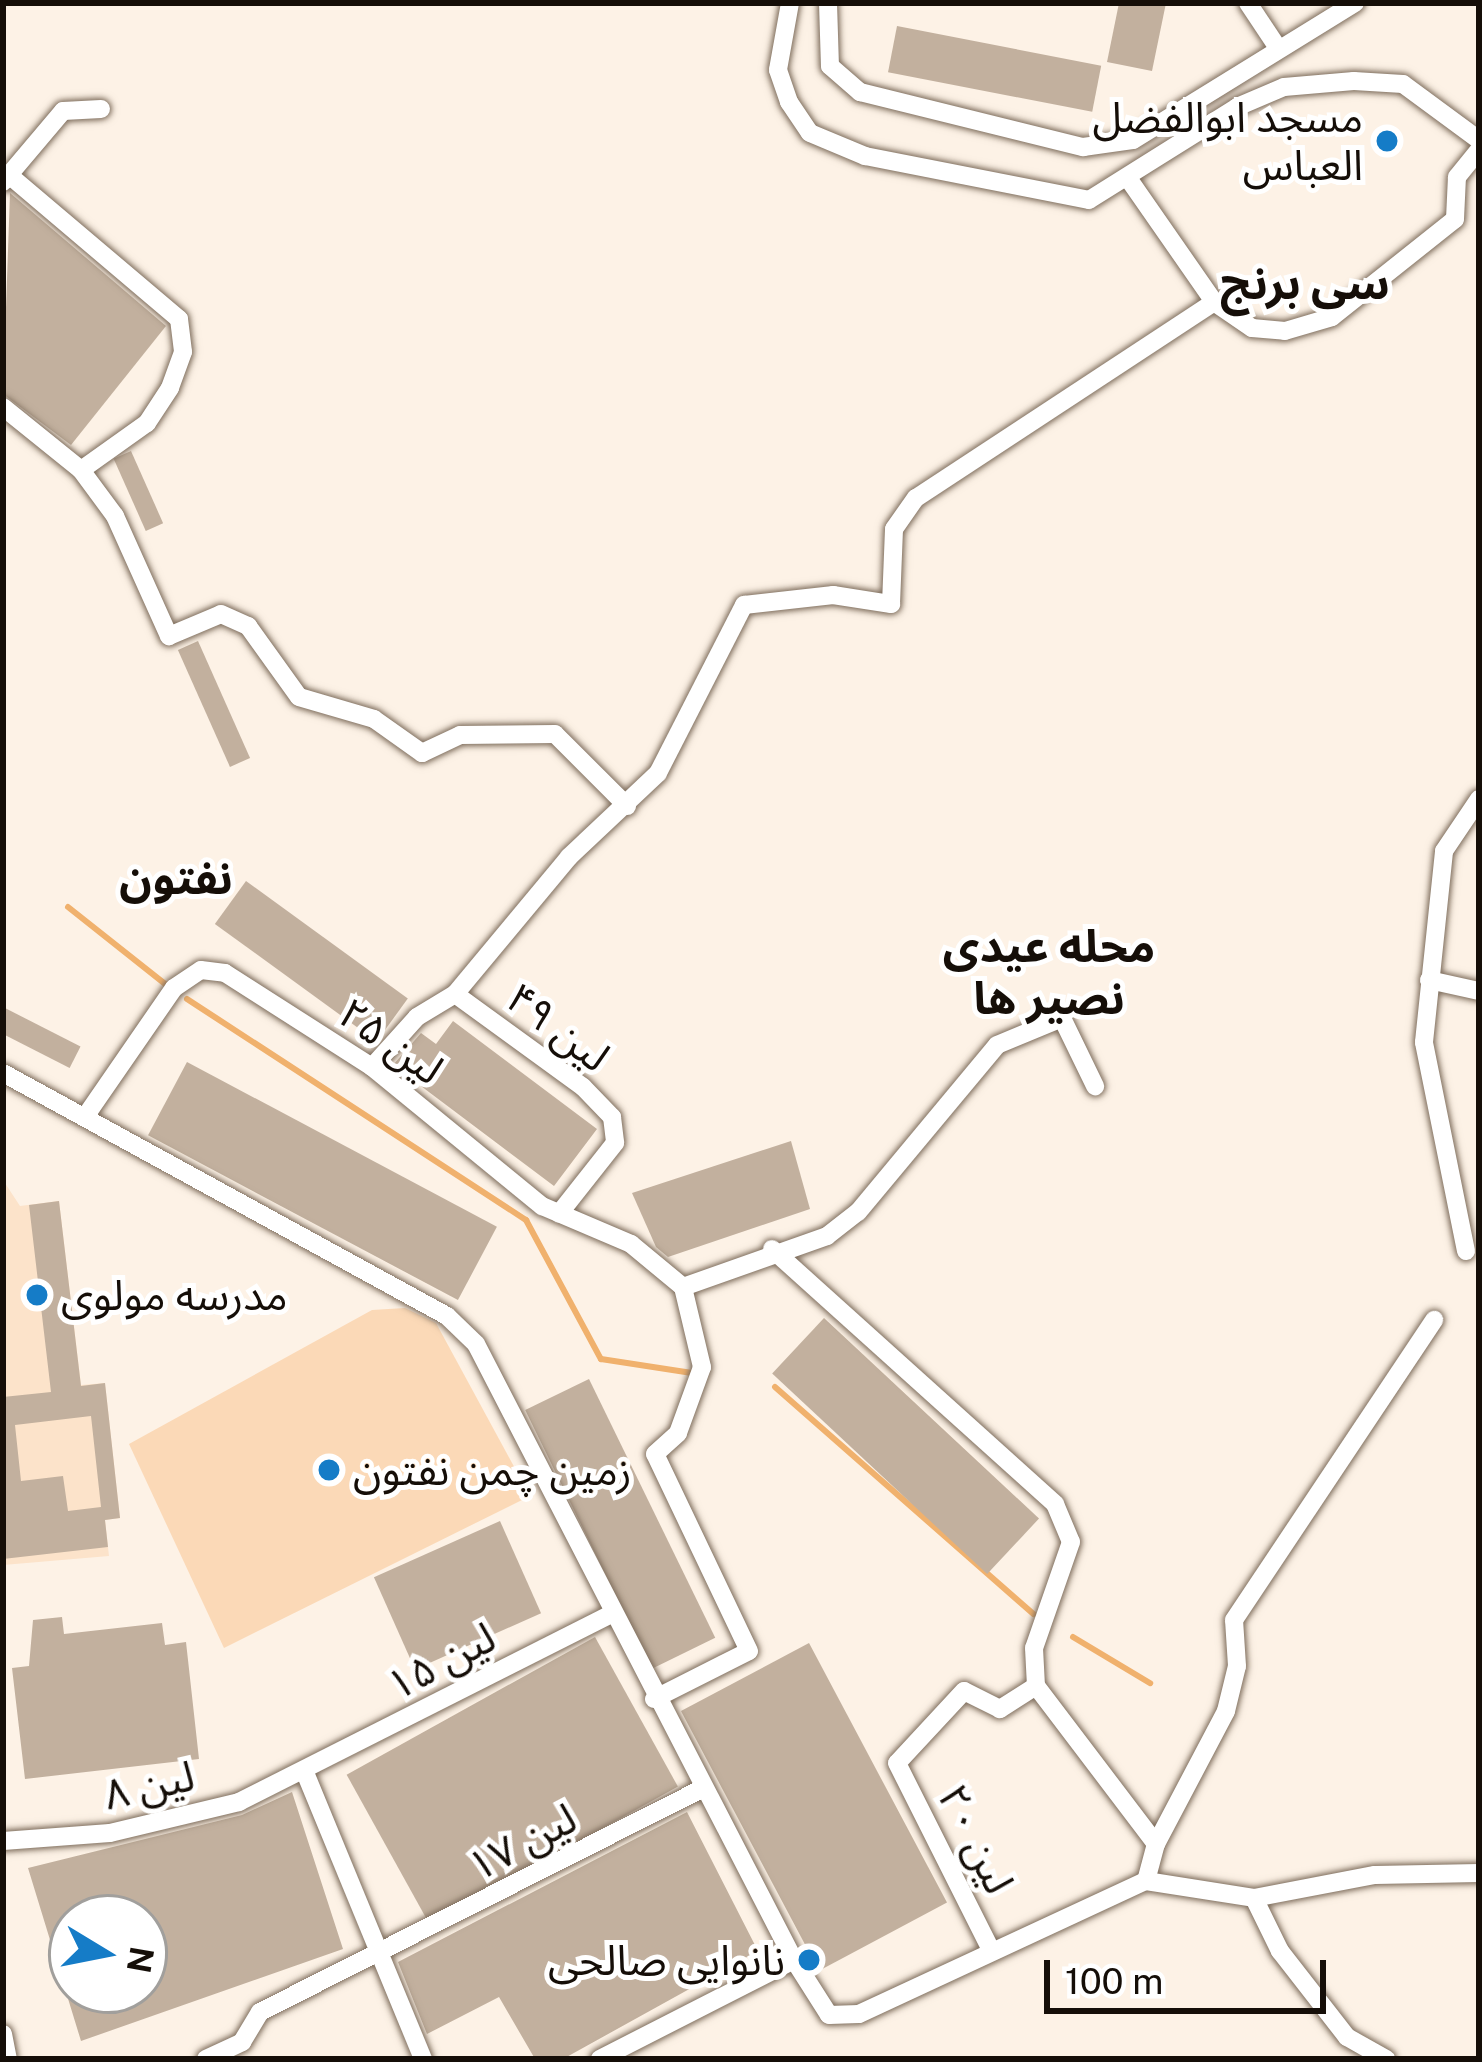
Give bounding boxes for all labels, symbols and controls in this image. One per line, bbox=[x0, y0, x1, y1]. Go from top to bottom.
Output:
place label: مسجد ابوالفضل العباس bbox=[1093, 92, 1363, 190]
marker: مسجد ابوالفضل العباس bbox=[1374, 128, 1400, 154]
district label: سی برنج bbox=[1220, 256, 1390, 310]
district label: نفتون bbox=[119, 851, 233, 905]
district label: محله عیدی نصیر ها bbox=[943, 919, 1155, 1025]
street label: لین ۴۹ bbox=[497, 972, 619, 1082]
street label: لین ۲۵ bbox=[329, 987, 453, 1095]
place label: مدرسه مولوی bbox=[61, 1270, 288, 1320]
marker: مدرسه مولوی bbox=[24, 1282, 50, 1308]
place label: زمین چمن نفتون bbox=[353, 1445, 632, 1495]
marker: زمین چمن نفتون bbox=[316, 1457, 342, 1483]
street label: لین ۱۵ bbox=[378, 1612, 504, 1710]
street label: لین ۸ bbox=[99, 1750, 199, 1820]
street label: لین ۲۰ bbox=[927, 1776, 1025, 1902]
street label: لین ۱۷ bbox=[459, 1793, 585, 1891]
north arrow bbox=[48, 1894, 168, 2014]
place label: نانوایی صالحی bbox=[548, 1935, 785, 1985]
scale bar bbox=[1050, 1936, 1332, 2010]
text: N bbox=[120, 1944, 161, 1976]
marker: نانوایی صالحی bbox=[796, 1947, 822, 1973]
text: 100 m bbox=[1065, 1960, 1163, 2002]

